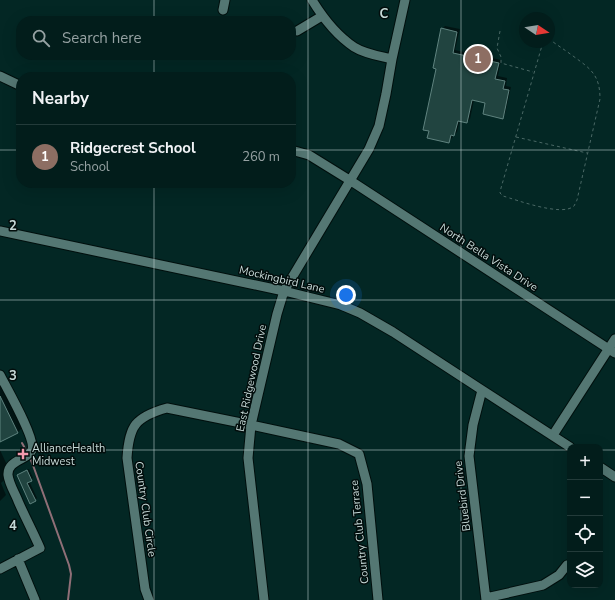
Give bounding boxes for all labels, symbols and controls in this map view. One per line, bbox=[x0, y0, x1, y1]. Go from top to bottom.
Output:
text: C bbox=[380, 5, 389, 23]
north arrow bbox=[519, 12, 555, 48]
search box bbox=[16, 16, 296, 60]
icon: search bbox=[30, 27, 52, 49]
text: Search here bbox=[62, 28, 142, 48]
pin: 1 bbox=[465, 44, 491, 74]
text: Nearby bbox=[32, 87, 89, 110]
text: Ridgecrest School bbox=[70, 138, 196, 158]
text: 1 bbox=[41, 148, 49, 166]
text: 260 m bbox=[242, 148, 280, 166]
text: School bbox=[70, 158, 110, 176]
text: 2 bbox=[9, 217, 17, 235]
street label: North Bella Vista Drive bbox=[437, 220, 541, 295]
street label: Mockingbird Lane bbox=[238, 262, 326, 297]
your location bbox=[336, 285, 356, 305]
street label: East Ridgewood Drive bbox=[233, 323, 270, 433]
text: 3 bbox=[9, 367, 17, 385]
place label: AllianceHealth Midwest bbox=[32, 441, 105, 469]
map controls bbox=[567, 444, 603, 588]
button: + bbox=[567, 444, 603, 480]
marker: AllianceHealth Midwest bbox=[17, 448, 29, 460]
street label: Country Club Circle bbox=[131, 460, 160, 558]
street label: Bluebird Drive bbox=[451, 460, 474, 532]
street label: Country Club Terrace bbox=[347, 479, 372, 585]
button: − bbox=[567, 480, 603, 516]
button: locate bbox=[567, 516, 603, 552]
text: 4 bbox=[9, 517, 17, 535]
button: layers bbox=[567, 552, 603, 588]

